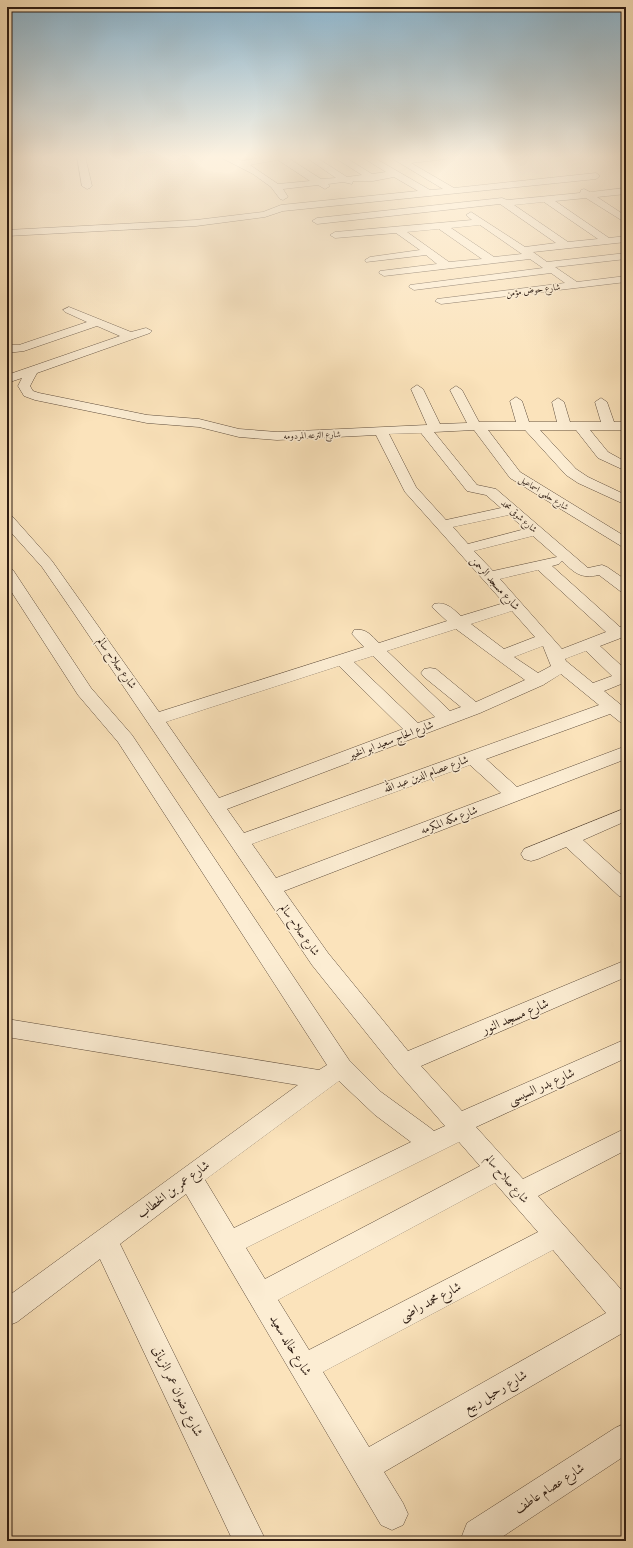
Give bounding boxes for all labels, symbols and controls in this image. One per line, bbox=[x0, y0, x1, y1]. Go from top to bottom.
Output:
street label: شارع حوض مؤمن bbox=[505, 281, 561, 300]
street label: شارع الترعه المردومه bbox=[283, 428, 341, 443]
street label: شارع حلمى اسماعيل bbox=[516, 473, 571, 514]
street label: شارع شوقى محمد bbox=[498, 497, 540, 536]
street label: شارع مسجد الرحمن bbox=[465, 553, 523, 615]
street label: شارع صلاح سالم bbox=[91, 634, 140, 693]
street label: شارع الحاج سعيد ابو الخير bbox=[345, 717, 437, 766]
street label: شارع عصام الدين عبد الله bbox=[381, 750, 471, 798]
street label: شارع مكه المكرمه bbox=[418, 802, 480, 840]
street label: شارع صلاح سالم bbox=[274, 901, 323, 960]
street label: شارع مسجد النور bbox=[477, 994, 552, 1041]
street label: شارع بدر السيسى bbox=[505, 1064, 578, 1111]
street label: شارع صلاح سالم bbox=[480, 1152, 532, 1208]
street label: شارع عمر بن الخطاب bbox=[133, 1156, 215, 1224]
street label: شارع محمد راضى bbox=[396, 1278, 465, 1327]
street label: شارع خالد سعيد bbox=[264, 1311, 316, 1380]
street label: شارع رضوان عمر الزياتى bbox=[146, 1343, 207, 1441]
street label: شارع رحيل ربيع bbox=[460, 1366, 532, 1420]
street label: شارع عصام عاطف bbox=[511, 1459, 589, 1520]

